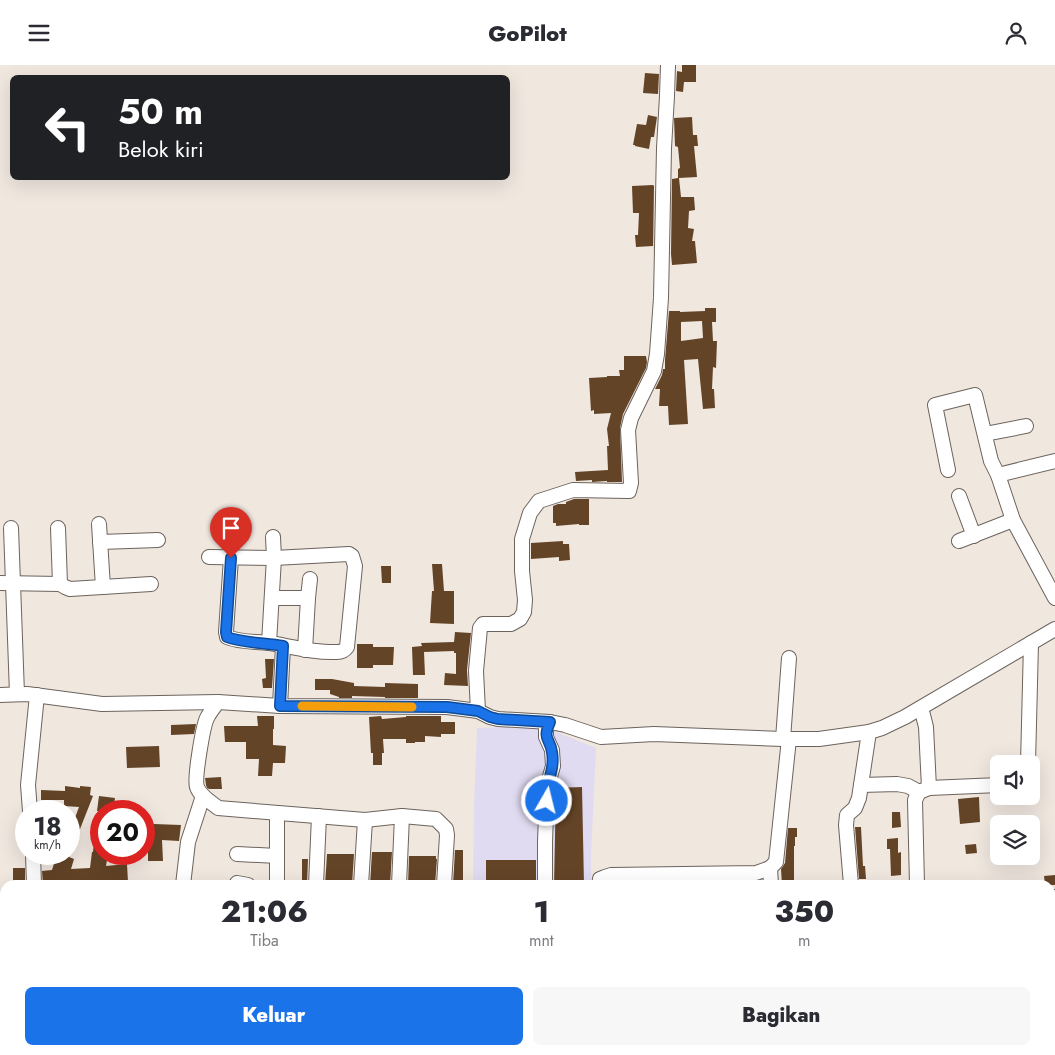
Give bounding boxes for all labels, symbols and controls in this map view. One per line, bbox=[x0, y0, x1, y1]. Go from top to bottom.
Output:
text: GoPilot bbox=[488, 17, 567, 49]
icon: menu bbox=[25, 19, 53, 47]
icon: person bbox=[1002, 19, 1030, 47]
text: 50 m bbox=[118, 87, 203, 137]
icon: left bbox=[35, 95, 100, 160]
text: Belok kiri bbox=[118, 133, 204, 165]
pin bbox=[210, 507, 252, 558]
icon: arrive bbox=[217, 514, 245, 542]
map controls bbox=[990, 755, 1040, 865]
button: sound bbox=[990, 755, 1040, 805]
position arrow bbox=[520, 774, 572, 826]
speed limit sign: 20 bbox=[90, 800, 155, 865]
text: 18 bbox=[33, 808, 62, 844]
button: layers bbox=[990, 815, 1040, 865]
text: km/h bbox=[34, 836, 61, 854]
text: 21:06 bbox=[221, 890, 308, 933]
text: 1 bbox=[533, 890, 549, 933]
text: 350 bbox=[774, 890, 834, 933]
text: Tiba bbox=[250, 929, 279, 952]
text: mnt bbox=[529, 929, 554, 952]
text: m bbox=[798, 929, 811, 952]
button: Keluar bbox=[25, 987, 523, 1045]
button: Bagikan bbox=[533, 987, 1030, 1045]

